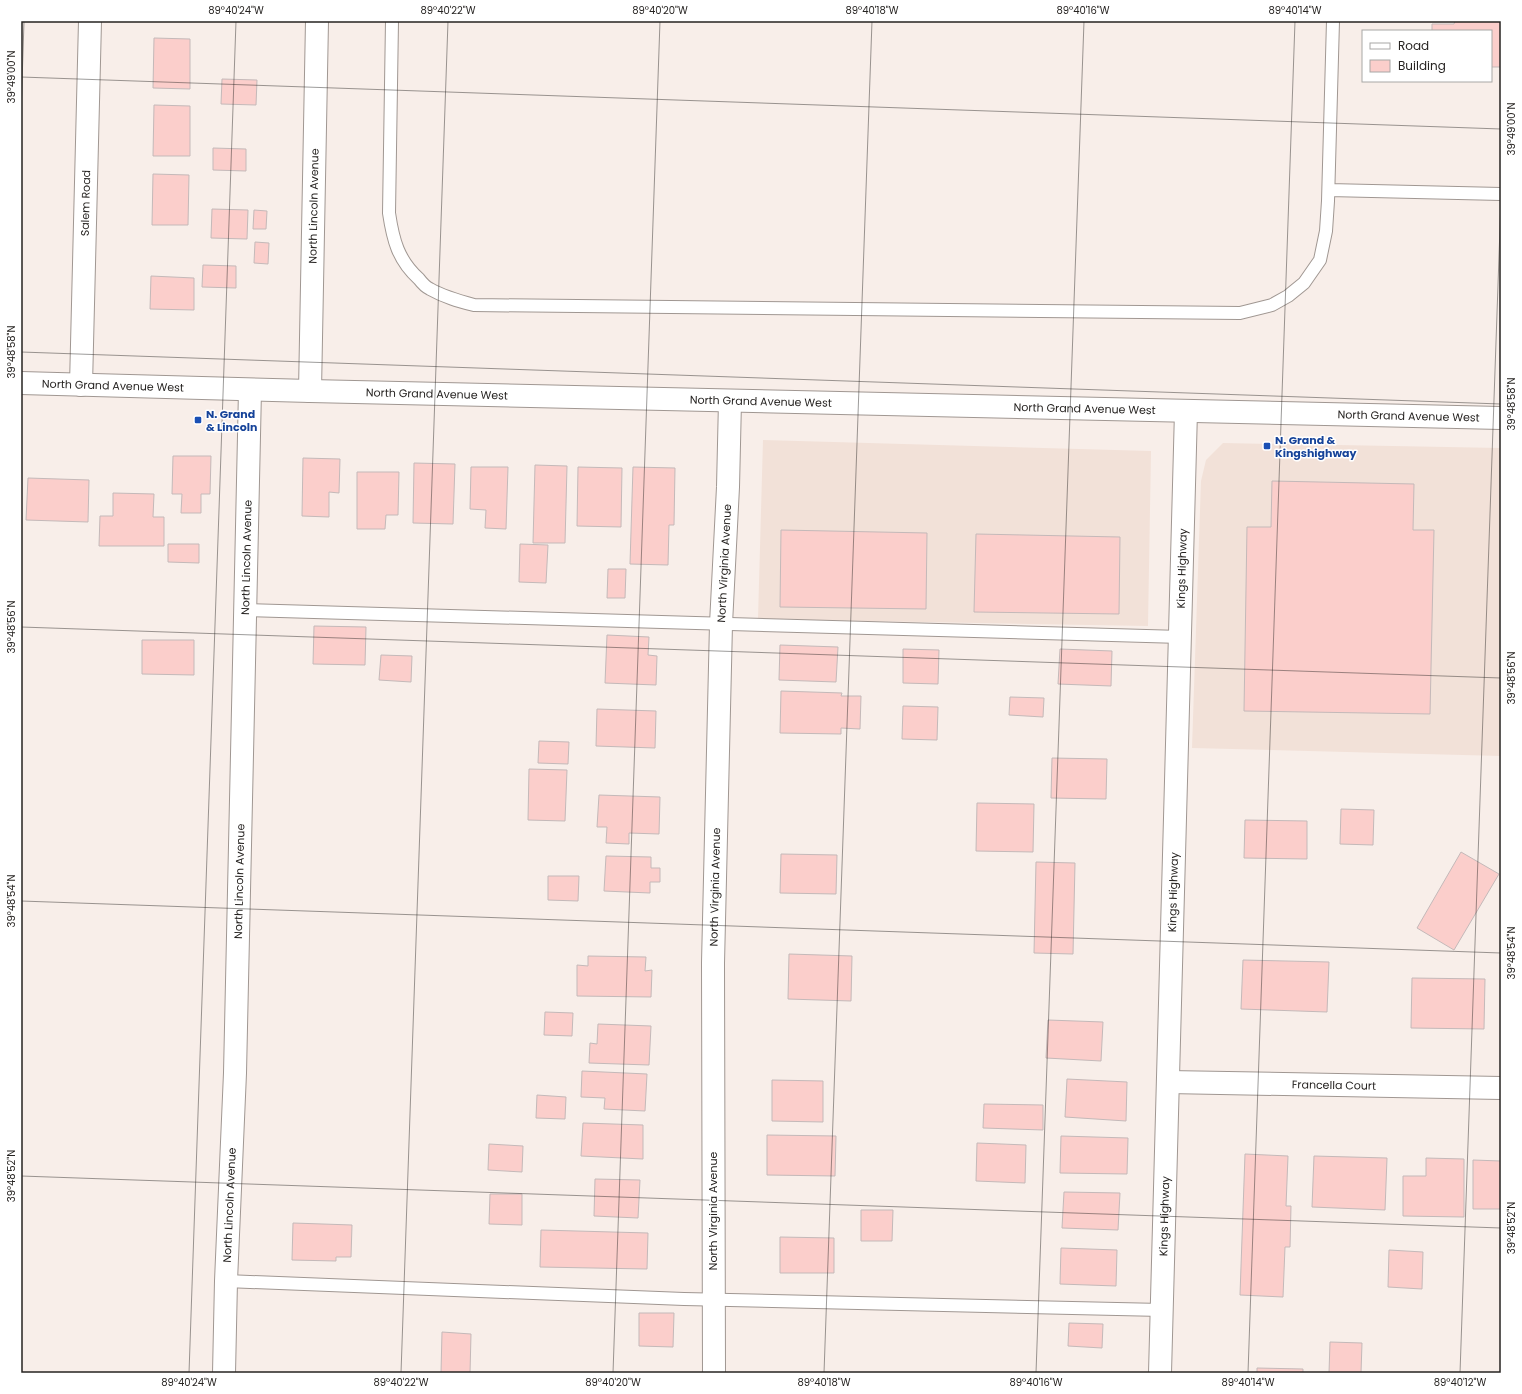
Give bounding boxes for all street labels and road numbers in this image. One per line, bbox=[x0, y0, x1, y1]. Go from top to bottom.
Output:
street label: North Lincoln Avenue bbox=[304, 148, 323, 264]
street label: Salem Road bbox=[77, 170, 94, 236]
street label: North Grand Avenue West bbox=[42, 376, 184, 396]
street label: North Grand Avenue West bbox=[366, 384, 508, 403]
street label: North Grand Avenue West bbox=[690, 392, 832, 411]
street label: North Grand Avenue West bbox=[1014, 399, 1156, 418]
street label: North Grand Avenue West bbox=[1337, 406, 1480, 426]
street label: North Lincoln Avenue bbox=[237, 499, 256, 615]
street label: North Virginia Avenue bbox=[713, 503, 735, 623]
street label: Kings Highway bbox=[1173, 527, 1191, 608]
street label: North Lincoln Avenue bbox=[230, 823, 248, 939]
street label: North Virginia Avenue bbox=[705, 827, 724, 947]
street label: Kings Highway bbox=[1164, 851, 1182, 932]
street label: Francella Court bbox=[1292, 1076, 1376, 1094]
street label: North Lincoln Avenue bbox=[219, 1147, 240, 1263]
street label: North Virginia Avenue bbox=[705, 1151, 721, 1270]
street label: Kings Highway bbox=[1155, 1175, 1173, 1256]

